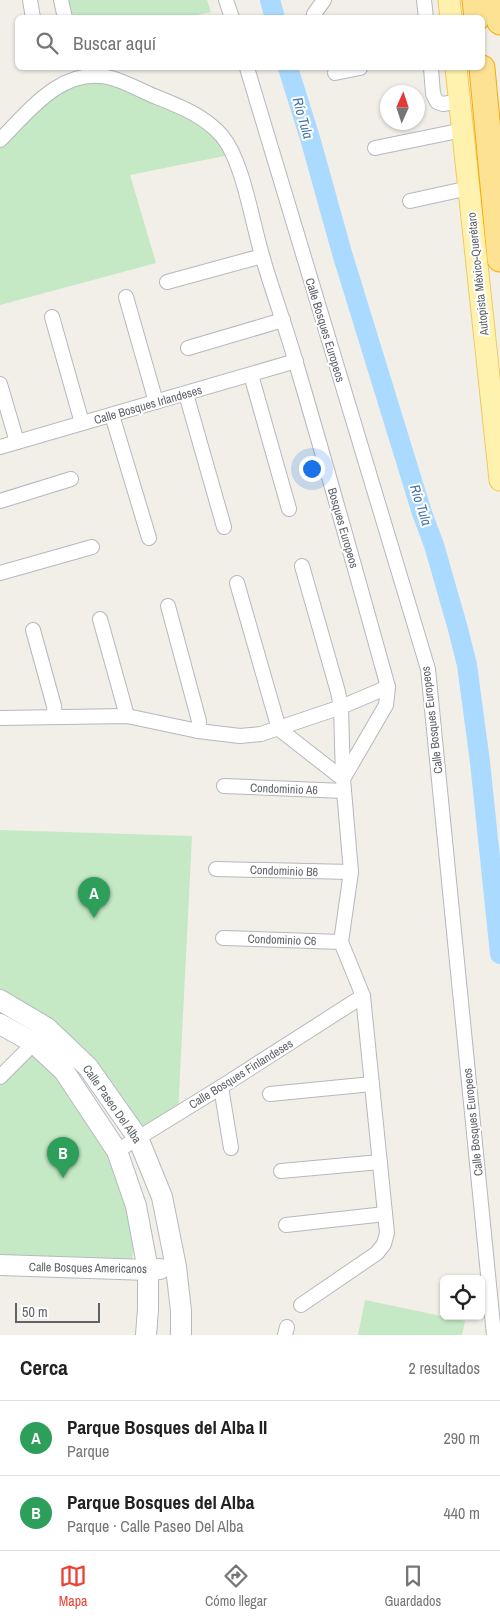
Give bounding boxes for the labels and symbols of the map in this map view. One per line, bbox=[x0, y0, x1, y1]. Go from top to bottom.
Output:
north arrow bbox=[380, 85, 425, 130]
water label: Río Tula bbox=[289, 95, 317, 141]
street label: Autopista México-Querétaro bbox=[464, 212, 493, 337]
street label: Calle Bosques Europeos bbox=[302, 276, 349, 384]
street label: Calle Bosques Irlandeses bbox=[92, 382, 204, 428]
your location bbox=[299, 456, 325, 482]
water label: Río Tula bbox=[406, 482, 436, 528]
street label: Bosques Europeos bbox=[324, 486, 362, 570]
street label: Calle Bosques Europeos bbox=[417, 665, 447, 775]
street label: Condominio A6 bbox=[250, 780, 318, 798]
street label: Condominio B6 bbox=[250, 862, 318, 880]
pin: A bbox=[78, 877, 110, 918]
street label: Condominio C6 bbox=[247, 931, 317, 949]
street label: Calle Bosques Finlandeses bbox=[186, 1035, 296, 1113]
street label: Calle Paseo Del Alba bbox=[79, 1062, 145, 1147]
street label: Calle Bosques Europeos bbox=[459, 1067, 487, 1177]
pin: B bbox=[47, 1137, 79, 1178]
street label: Calle Bosques Americanos bbox=[29, 1259, 147, 1277]
scale bar bbox=[15, 1300, 100, 1323]

